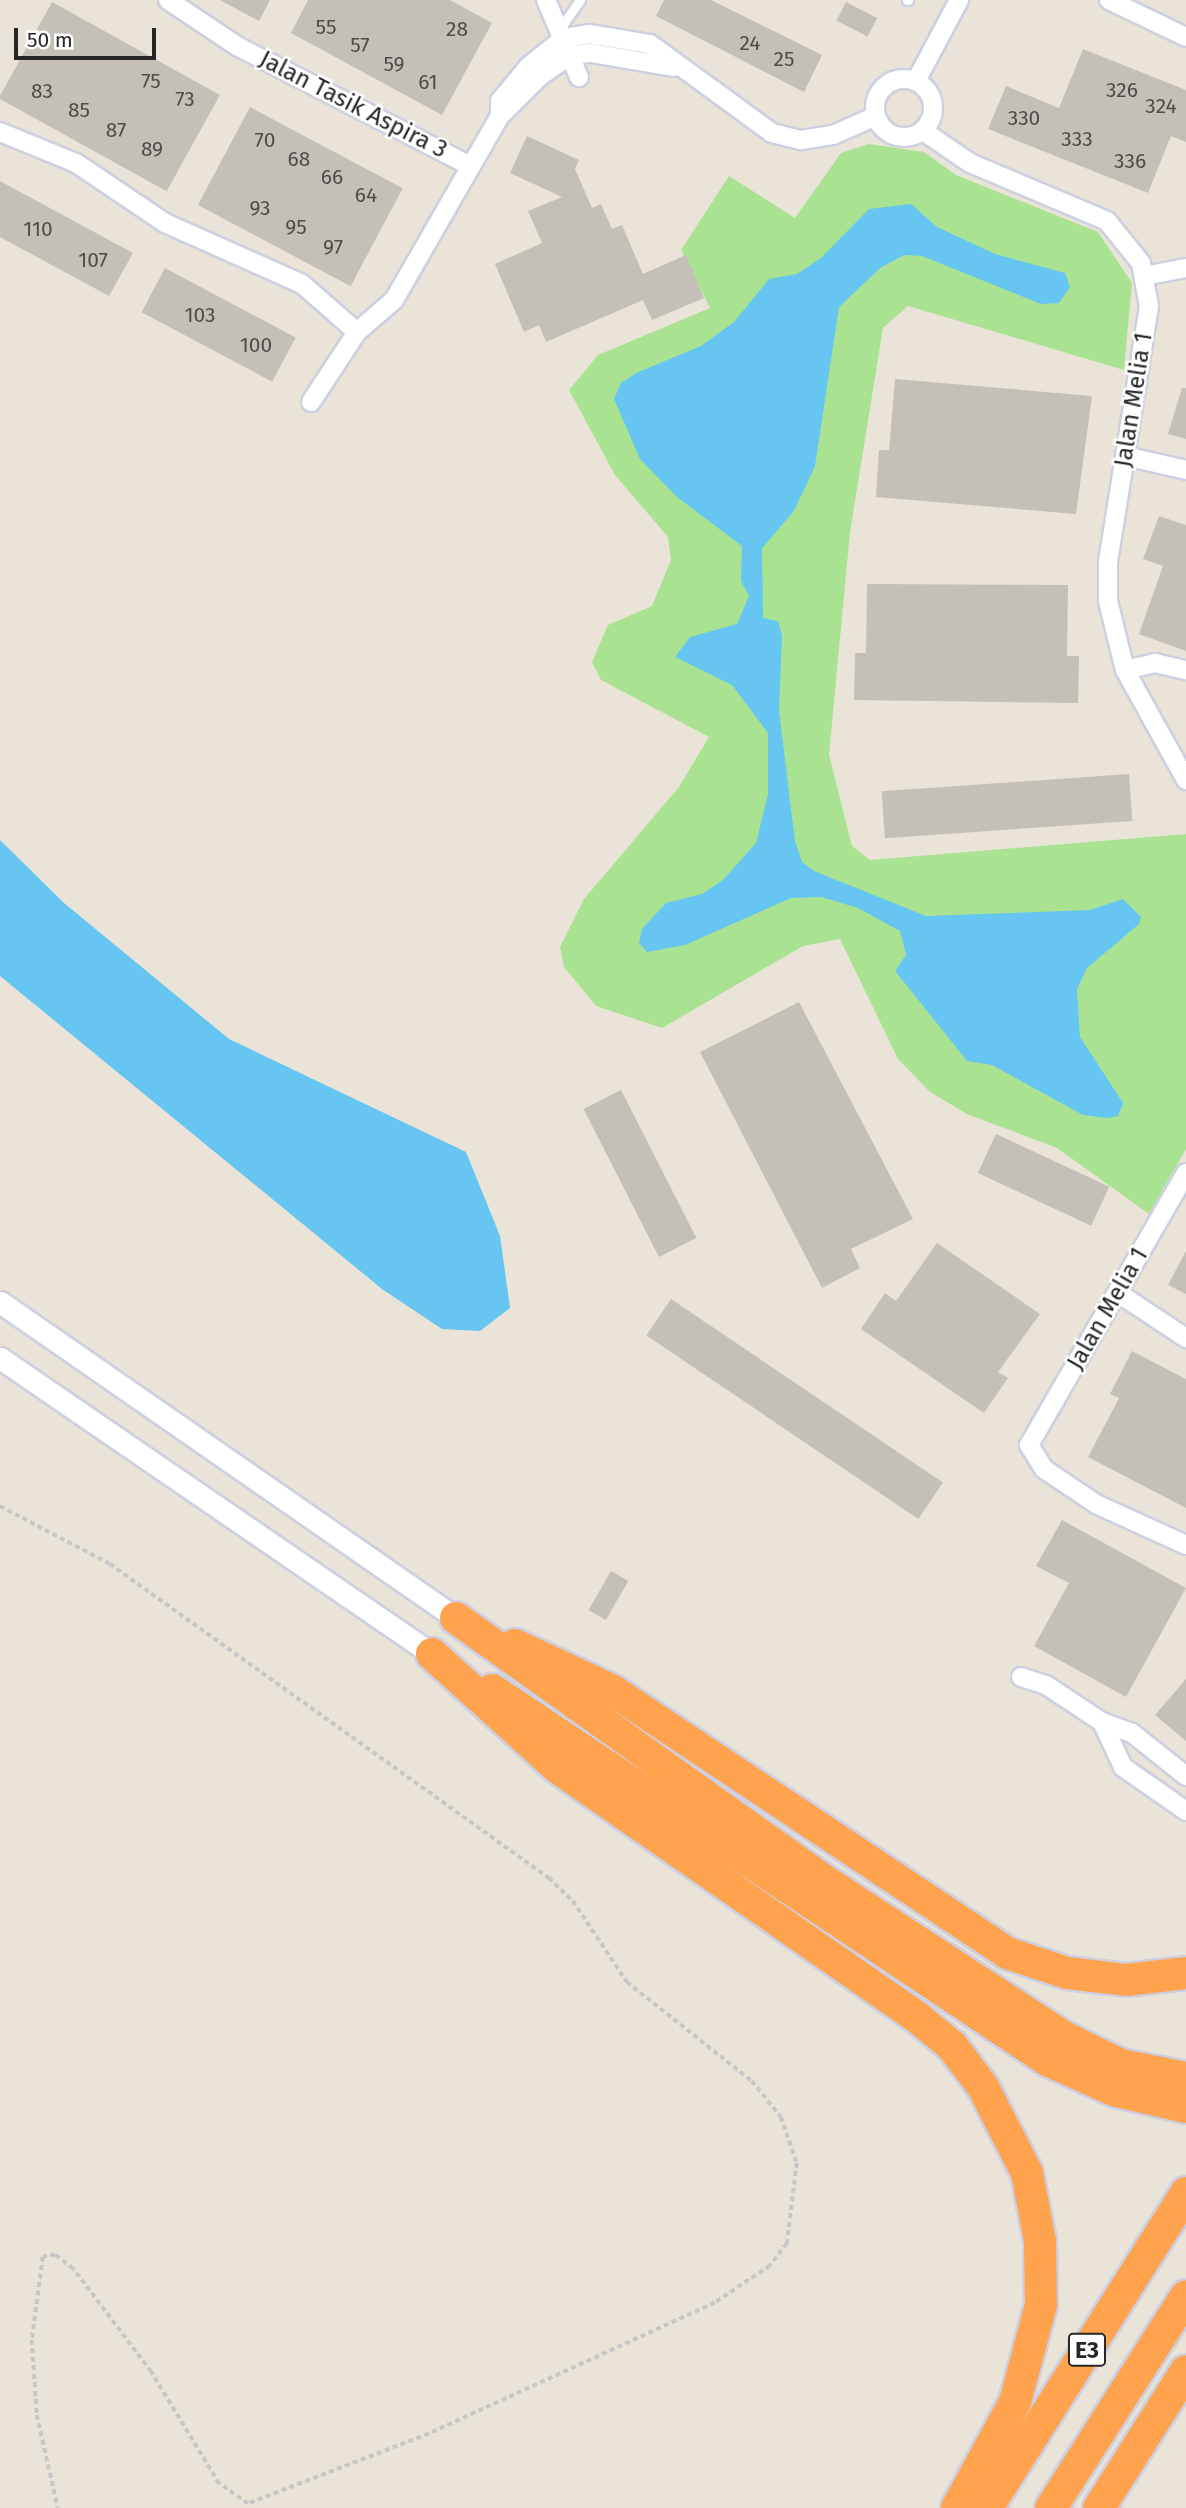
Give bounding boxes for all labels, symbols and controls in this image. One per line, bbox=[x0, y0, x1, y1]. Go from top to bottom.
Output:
scale bar bbox=[18, 14, 159, 58]
house number: 55 bbox=[316, 14, 336, 40]
house number: 28 bbox=[446, 16, 468, 42]
text: 50 m bbox=[27, 27, 73, 53]
house number: 24 bbox=[740, 30, 760, 56]
house number: 57 bbox=[350, 32, 370, 58]
street label: Jalan Tasik Aspira 3 bbox=[254, 45, 452, 165]
house number: 25 bbox=[774, 46, 794, 72]
house number: 59 bbox=[383, 51, 405, 77]
house number: 75 bbox=[141, 68, 161, 94]
house number: 61 bbox=[418, 69, 438, 95]
house number: 326 bbox=[1106, 77, 1138, 103]
house number: 83 bbox=[31, 78, 53, 104]
house number: 73 bbox=[175, 86, 195, 112]
house number: 324 bbox=[1145, 93, 1177, 119]
house number: 85 bbox=[68, 97, 90, 123]
house number: 330 bbox=[1008, 105, 1040, 131]
house number: 87 bbox=[106, 117, 126, 143]
house number: 333 bbox=[1061, 126, 1093, 152]
house number: 70 bbox=[255, 127, 275, 153]
house number: 89 bbox=[141, 136, 163, 162]
house number: 68 bbox=[288, 146, 310, 172]
house number: 336 bbox=[1114, 148, 1146, 174]
house number: 66 bbox=[321, 164, 343, 190]
house number: 64 bbox=[355, 182, 377, 208]
house number: 93 bbox=[249, 195, 271, 221]
house number: 95 bbox=[285, 214, 307, 240]
house number: 110 bbox=[23, 216, 53, 242]
house number: 97 bbox=[323, 234, 343, 260]
house number: 107 bbox=[78, 247, 108, 273]
house number: 103 bbox=[184, 302, 216, 328]
street label: Jalan Melia 1 bbox=[1109, 331, 1159, 469]
house number: 100 bbox=[240, 332, 272, 358]
street label: Jalan Melia 1 bbox=[1062, 1243, 1154, 1375]
road number: E3 bbox=[1068, 2330, 1106, 2370]

